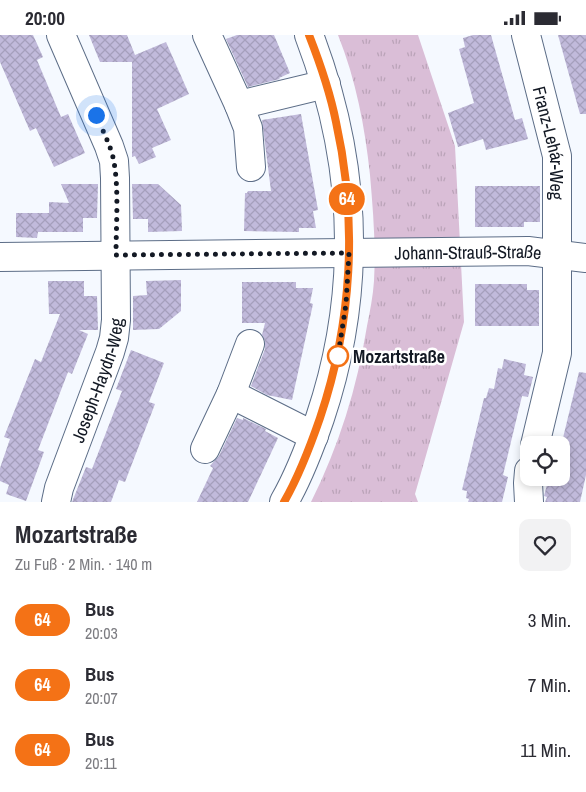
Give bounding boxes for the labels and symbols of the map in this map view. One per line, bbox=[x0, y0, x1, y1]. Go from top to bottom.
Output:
street label: Franz-Lehár-Weg bbox=[527, 83, 570, 201]
your location bbox=[84, 103, 109, 128]
line badge: 64 bbox=[324, 183, 370, 215]
street label: Johann-Strauß-Straße bbox=[394, 238, 543, 265]
street label: Joseph-Haydn-Weg bbox=[65, 316, 129, 446]
place label: Mozartstraße bbox=[353, 344, 445, 369]
marker: Mozartstraße bbox=[327, 345, 349, 367]

